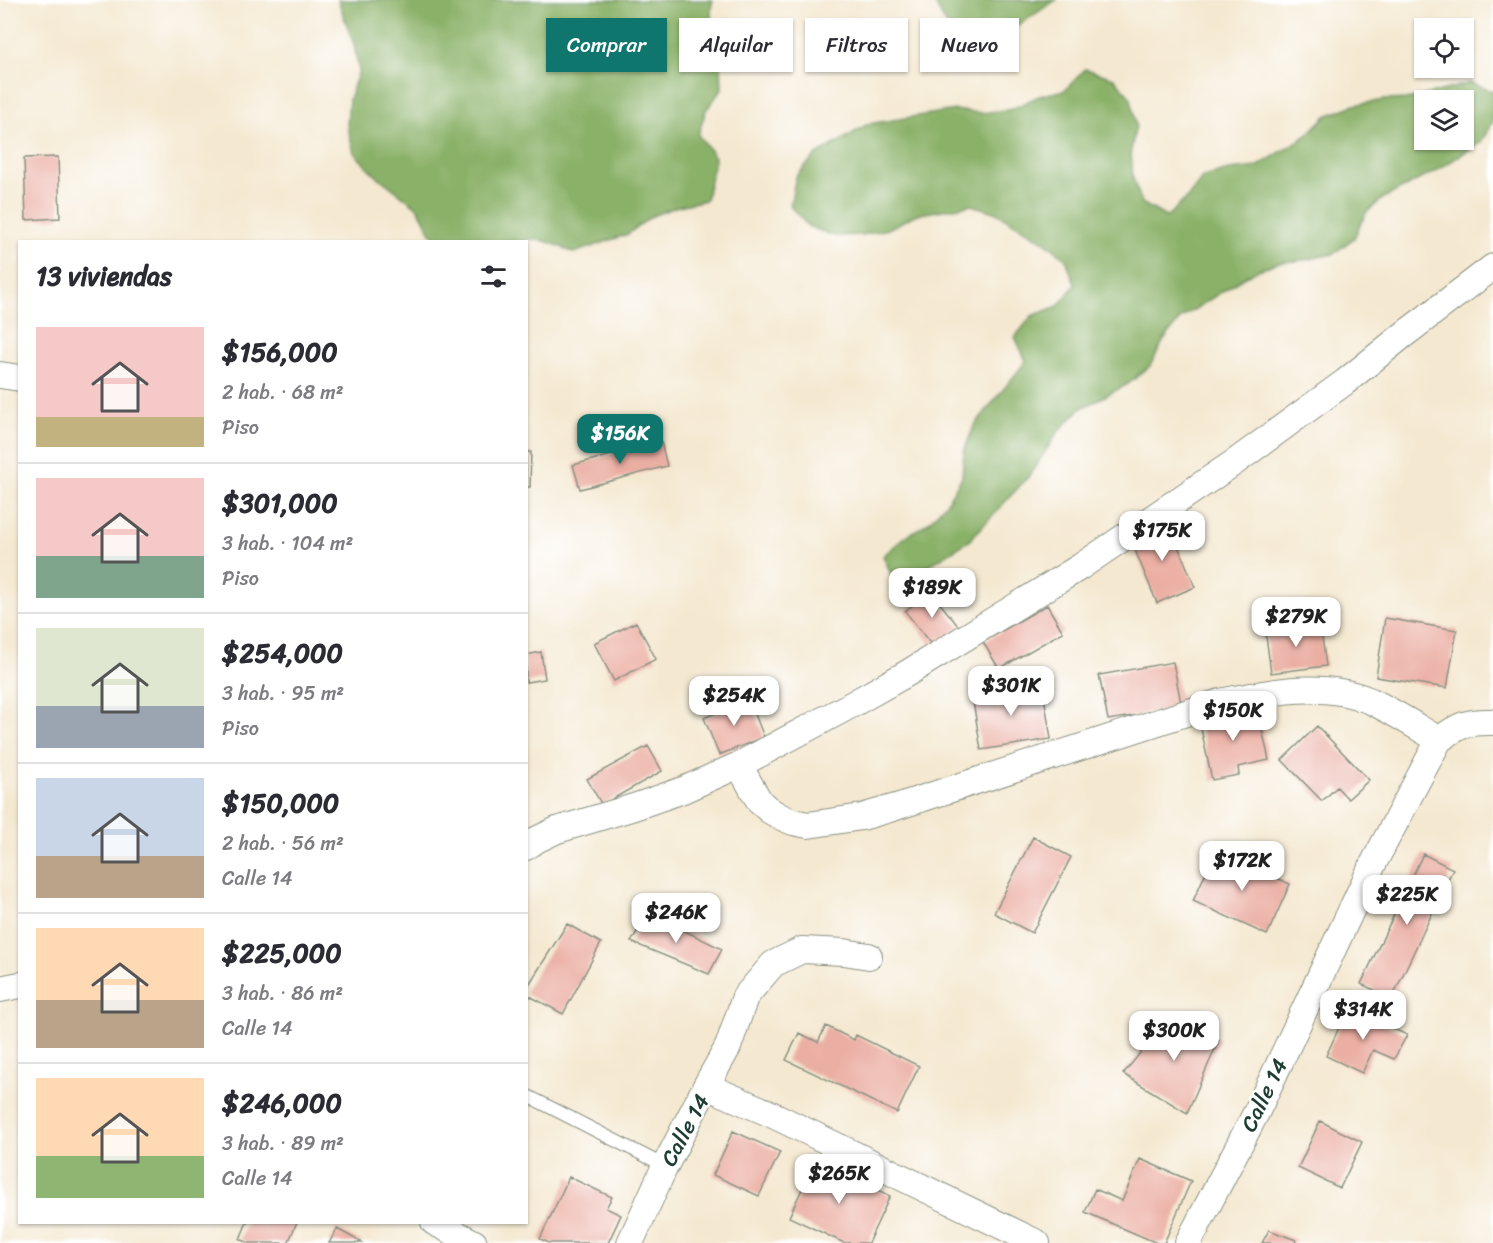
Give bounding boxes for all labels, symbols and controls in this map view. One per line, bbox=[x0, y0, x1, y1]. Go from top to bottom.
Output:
chip: Comprar bbox=[546, 18, 667, 72]
chip: Alquilar bbox=[679, 18, 793, 72]
chip: Filtros bbox=[805, 18, 908, 72]
chip: Nuevo bbox=[920, 18, 1019, 72]
map controls bbox=[1414, 18, 1474, 150]
button: locate bbox=[1414, 18, 1474, 78]
button: layers bbox=[1414, 90, 1474, 150]
text: 13 viviendas bbox=[36, 253, 172, 299]
icon: filters bbox=[477, 260, 510, 293]
text: $156,000 bbox=[222, 329, 338, 375]
icon: home bbox=[84, 351, 156, 423]
text: 2 hab. · 68 m² bbox=[222, 375, 344, 410]
text: Piso bbox=[222, 410, 259, 445]
pin: $156K bbox=[578, 414, 662, 465]
text: $156K bbox=[591, 416, 649, 451]
text: $301,000 bbox=[222, 480, 338, 526]
icon: home bbox=[84, 502, 156, 574]
pin: $175K bbox=[1120, 511, 1204, 562]
text: $175K bbox=[1133, 513, 1191, 548]
text: 3 hab. · 104 m² bbox=[222, 526, 353, 561]
text: Piso bbox=[222, 561, 259, 596]
pin: $189K bbox=[890, 568, 974, 619]
text: $189K bbox=[903, 570, 961, 605]
pin: $279K bbox=[1254, 597, 1338, 648]
text: $279K bbox=[1266, 599, 1326, 634]
text: $254,000 bbox=[222, 630, 343, 676]
icon: home bbox=[84, 652, 156, 724]
pin: $301K bbox=[969, 666, 1053, 717]
text: $301K bbox=[982, 668, 1040, 703]
text: 3 hab. · 95 m² bbox=[222, 676, 344, 711]
pin: $254K bbox=[692, 676, 776, 727]
text: $254K bbox=[703, 678, 765, 713]
pin: $150K bbox=[1191, 691, 1275, 742]
text: $150K bbox=[1203, 693, 1263, 728]
text: Piso bbox=[222, 711, 259, 746]
text: $150,000 bbox=[222, 780, 339, 826]
icon: home bbox=[84, 802, 156, 874]
text: 2 hab. · 56 m² bbox=[222, 826, 344, 861]
pin: $172K bbox=[1200, 841, 1284, 892]
text: $172K bbox=[1213, 843, 1271, 878]
text: Calle 14 bbox=[222, 861, 292, 896]
pin: $225K bbox=[1365, 875, 1449, 926]
text: $225K bbox=[1377, 877, 1437, 912]
pin: $246K bbox=[634, 893, 718, 944]
text: $246K bbox=[645, 895, 707, 930]
text: $225,000 bbox=[222, 930, 342, 976]
icon: home bbox=[84, 952, 156, 1024]
text: 3 hab. · 86 m² bbox=[222, 976, 343, 1011]
pin: $314K bbox=[1321, 990, 1405, 1041]
text: $314K bbox=[1334, 992, 1392, 1027]
text: Calle 14 bbox=[222, 1011, 292, 1046]
pin: $300K bbox=[1132, 1011, 1216, 1062]
text: $300K bbox=[1143, 1013, 1205, 1048]
street label: Calle 14 bbox=[1229, 1051, 1299, 1138]
text: $246,000 bbox=[222, 1080, 342, 1126]
street label: Calle 14 bbox=[650, 1086, 721, 1173]
icon: home bbox=[84, 1102, 156, 1174]
text: 3 hab. · 89 m² bbox=[222, 1126, 344, 1161]
pin: $265K bbox=[797, 1154, 881, 1205]
text: $265K bbox=[809, 1156, 869, 1191]
text: Calle 14 bbox=[222, 1161, 292, 1196]

